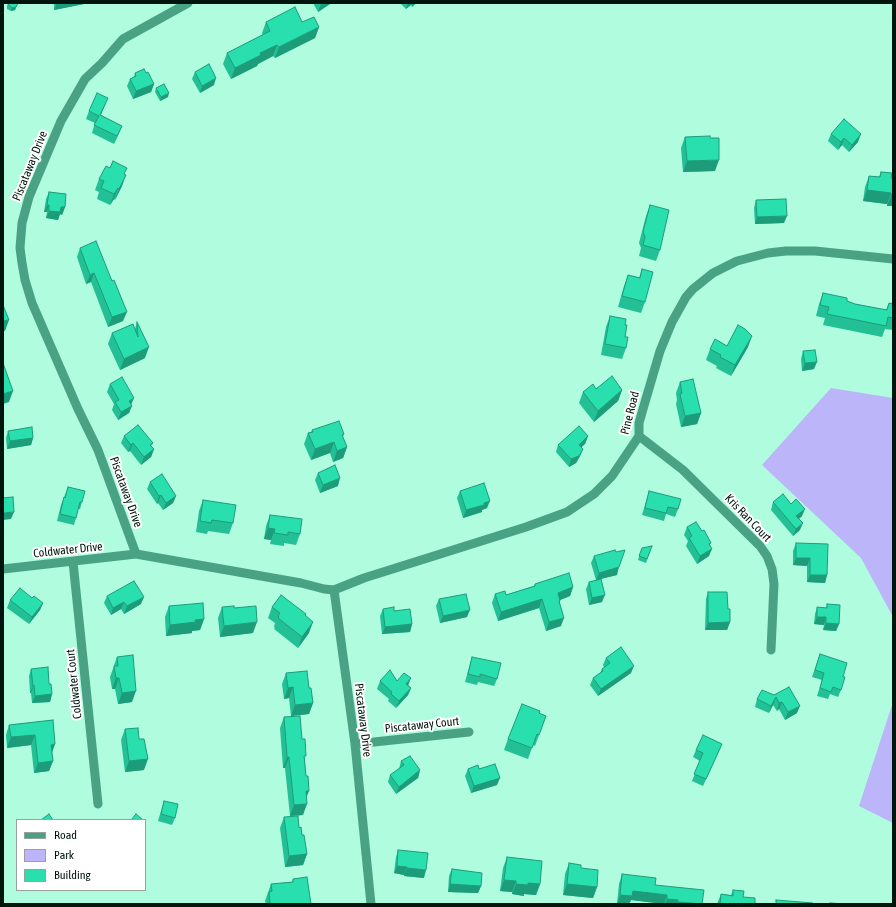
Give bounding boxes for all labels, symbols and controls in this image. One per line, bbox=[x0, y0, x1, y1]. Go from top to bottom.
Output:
street label: Piscataway Drive bbox=[9, 129, 51, 203]
street label: Pine Road bbox=[618, 390, 642, 436]
street label: Piscataway Drive bbox=[107, 455, 145, 529]
street label: Kris Ran Court bbox=[722, 491, 774, 545]
street label: Coldwater Drive bbox=[33, 539, 103, 561]
street label: Coldwater Court bbox=[63, 648, 85, 720]
street label: Piscataway Drive bbox=[351, 682, 375, 758]
street label: Piscataway Court bbox=[384, 714, 460, 736]
legend bbox=[16, 819, 146, 891]
text: Road bbox=[54, 828, 77, 842]
text: Park bbox=[54, 848, 74, 862]
text: Building bbox=[54, 868, 91, 882]

